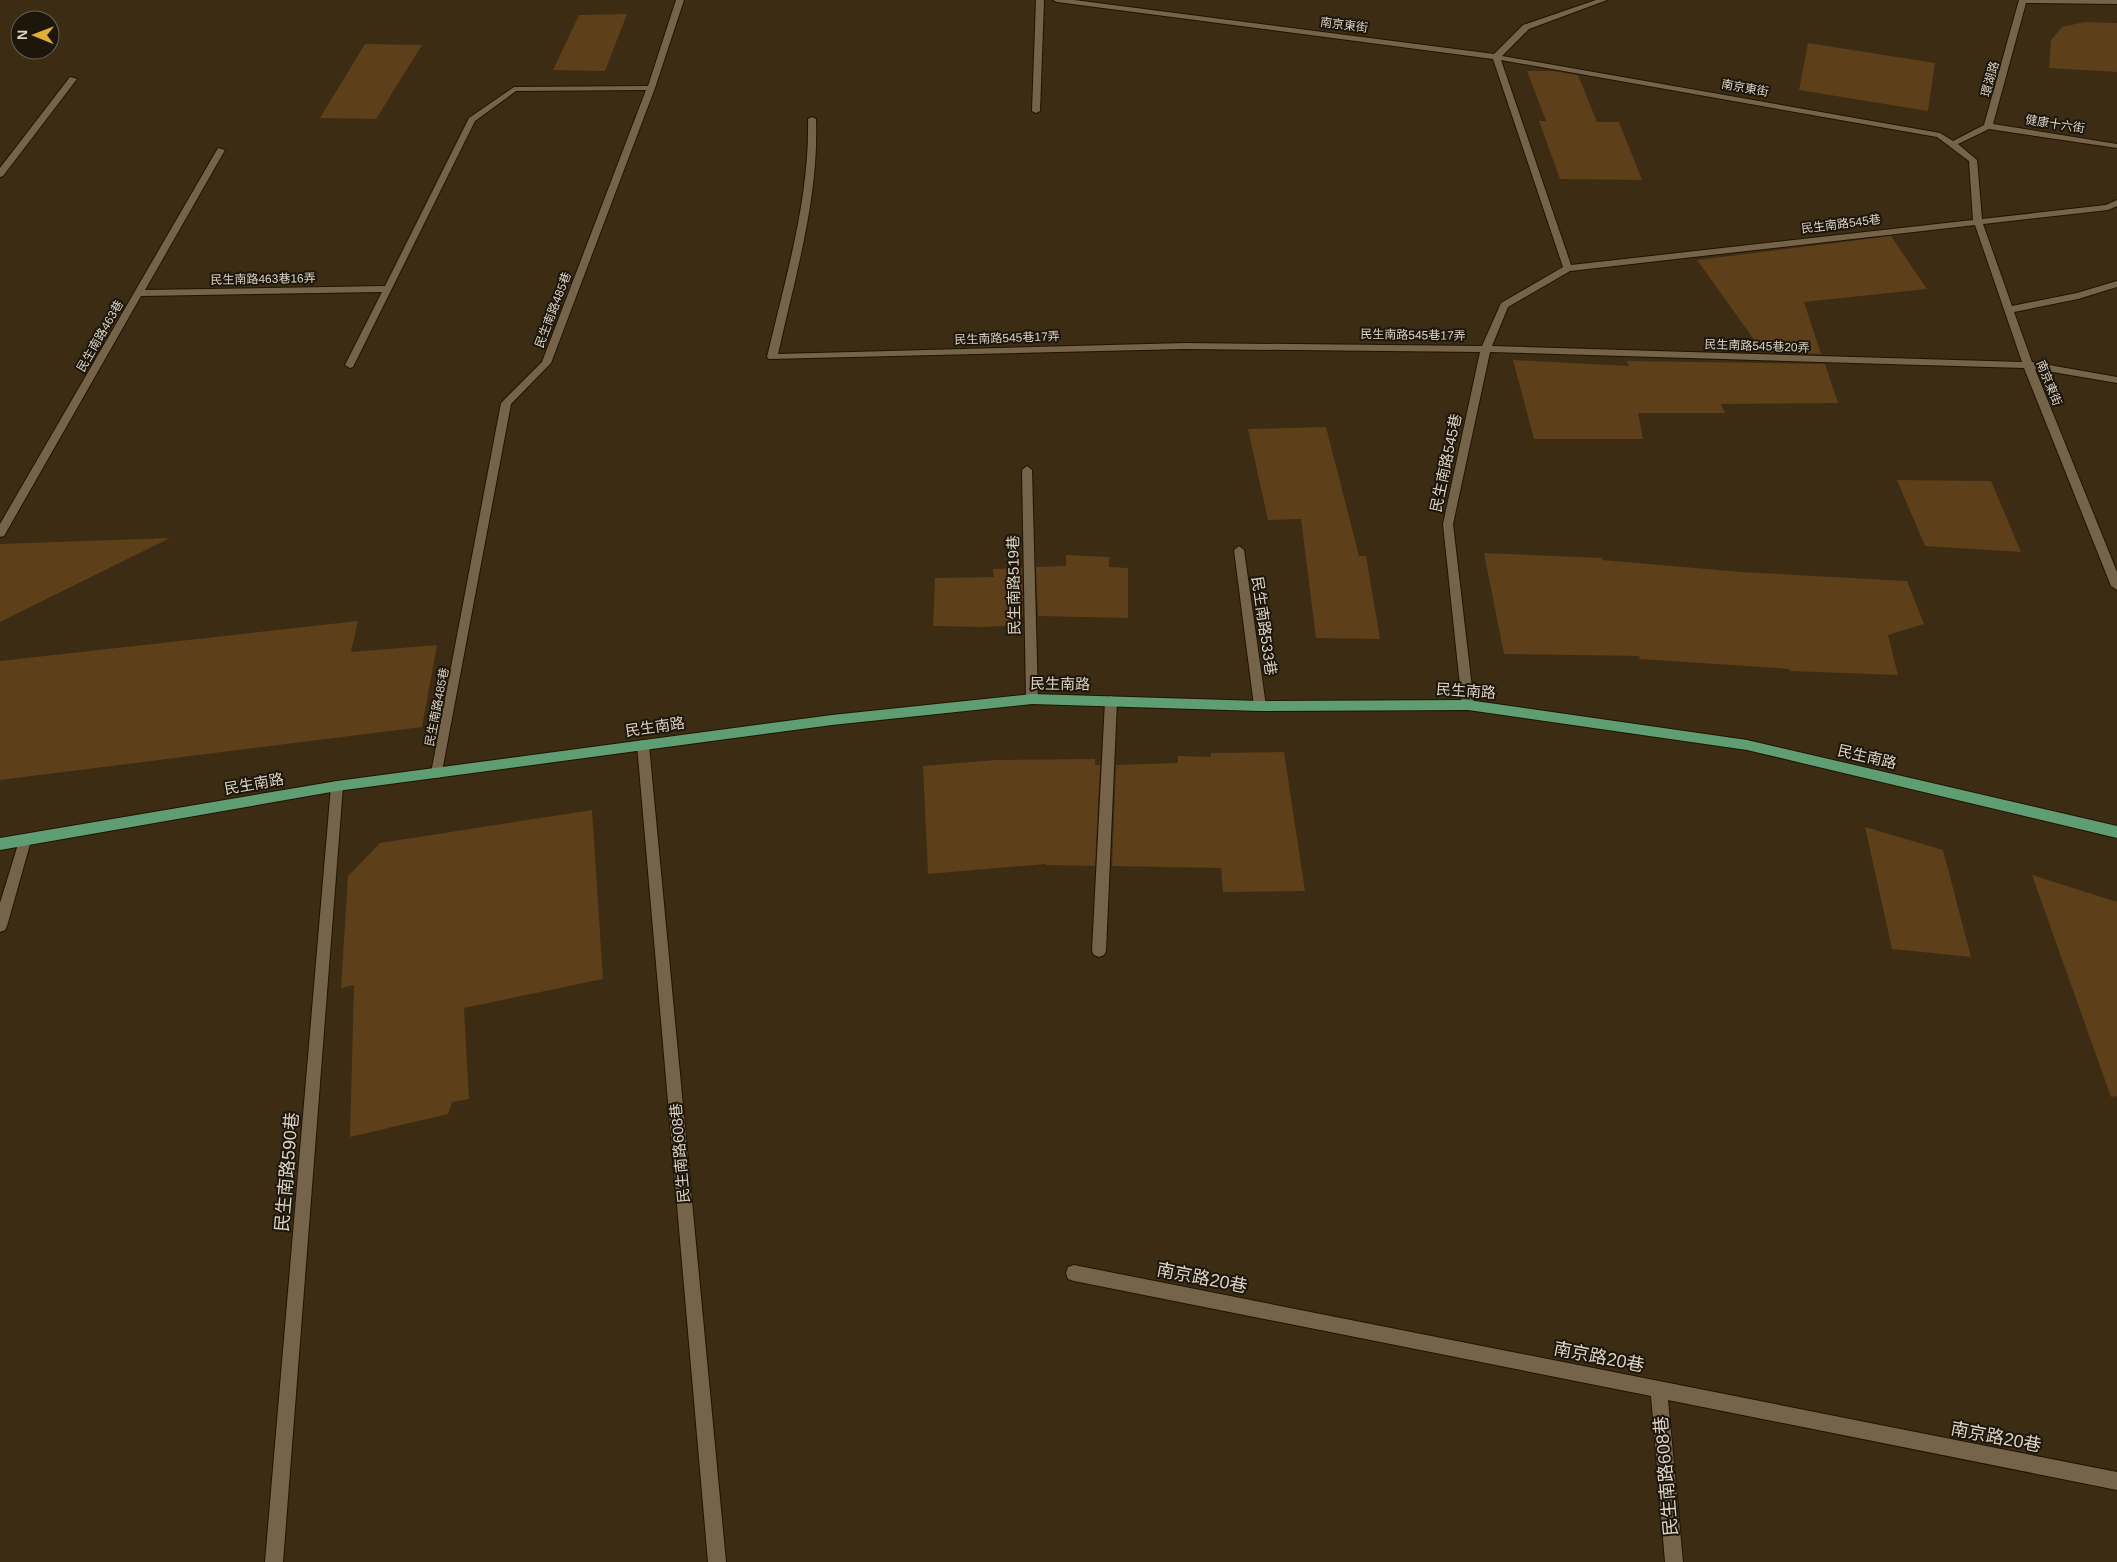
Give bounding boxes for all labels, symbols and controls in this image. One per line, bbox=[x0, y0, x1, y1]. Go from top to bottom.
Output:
north arrow bbox=[10, 10, 60, 60]
street label: 南京東街 bbox=[1319, 15, 1369, 35]
text: N bbox=[14, 30, 30, 40]
street label: 環湖路 bbox=[1978, 60, 2002, 98]
street label: 南京東街 bbox=[1720, 77, 1770, 99]
street label: 健康十六街 bbox=[2024, 112, 2086, 136]
street label: 民生南路545巷 bbox=[1800, 212, 1882, 236]
street label: 民生南路485巷 bbox=[532, 270, 574, 350]
street label: 民生南路463巷16弄 bbox=[210, 271, 316, 287]
street label: 民生南路463巷 bbox=[74, 298, 126, 374]
street label: 民生南路545巷17弄 bbox=[1360, 327, 1466, 343]
street label: 民生南路545巷17弄 bbox=[954, 329, 1060, 347]
street label: 民生南路545巷20弄 bbox=[1704, 337, 1810, 355]
street label: 南京東街 bbox=[2034, 358, 2064, 408]
street label: 民生南路545巷 bbox=[1427, 412, 1464, 514]
street label: 民生南路519巷 bbox=[1004, 535, 1023, 635]
street label: 民生南路533巷 bbox=[1249, 575, 1280, 677]
street label: 民生南路485巷 bbox=[422, 666, 452, 748]
street label: 民生南路 bbox=[1030, 674, 1090, 693]
street label: 民生南路 bbox=[1436, 680, 1497, 701]
street label: 民生南路 bbox=[624, 714, 686, 739]
street label: 民生南路 bbox=[1836, 741, 1898, 772]
street label: 民生南路 bbox=[223, 770, 285, 797]
street label: 民生南路608巷 bbox=[667, 1102, 692, 1204]
street label: 民生南路590巷 bbox=[272, 1111, 302, 1233]
street label: 南京路20巷 bbox=[1155, 1259, 1249, 1297]
street label: 南京路20巷 bbox=[1552, 1338, 1646, 1376]
street label: 民生南路608巷 bbox=[1651, 1415, 1681, 1537]
street label: 南京路20巷 bbox=[1949, 1418, 2043, 1456]

